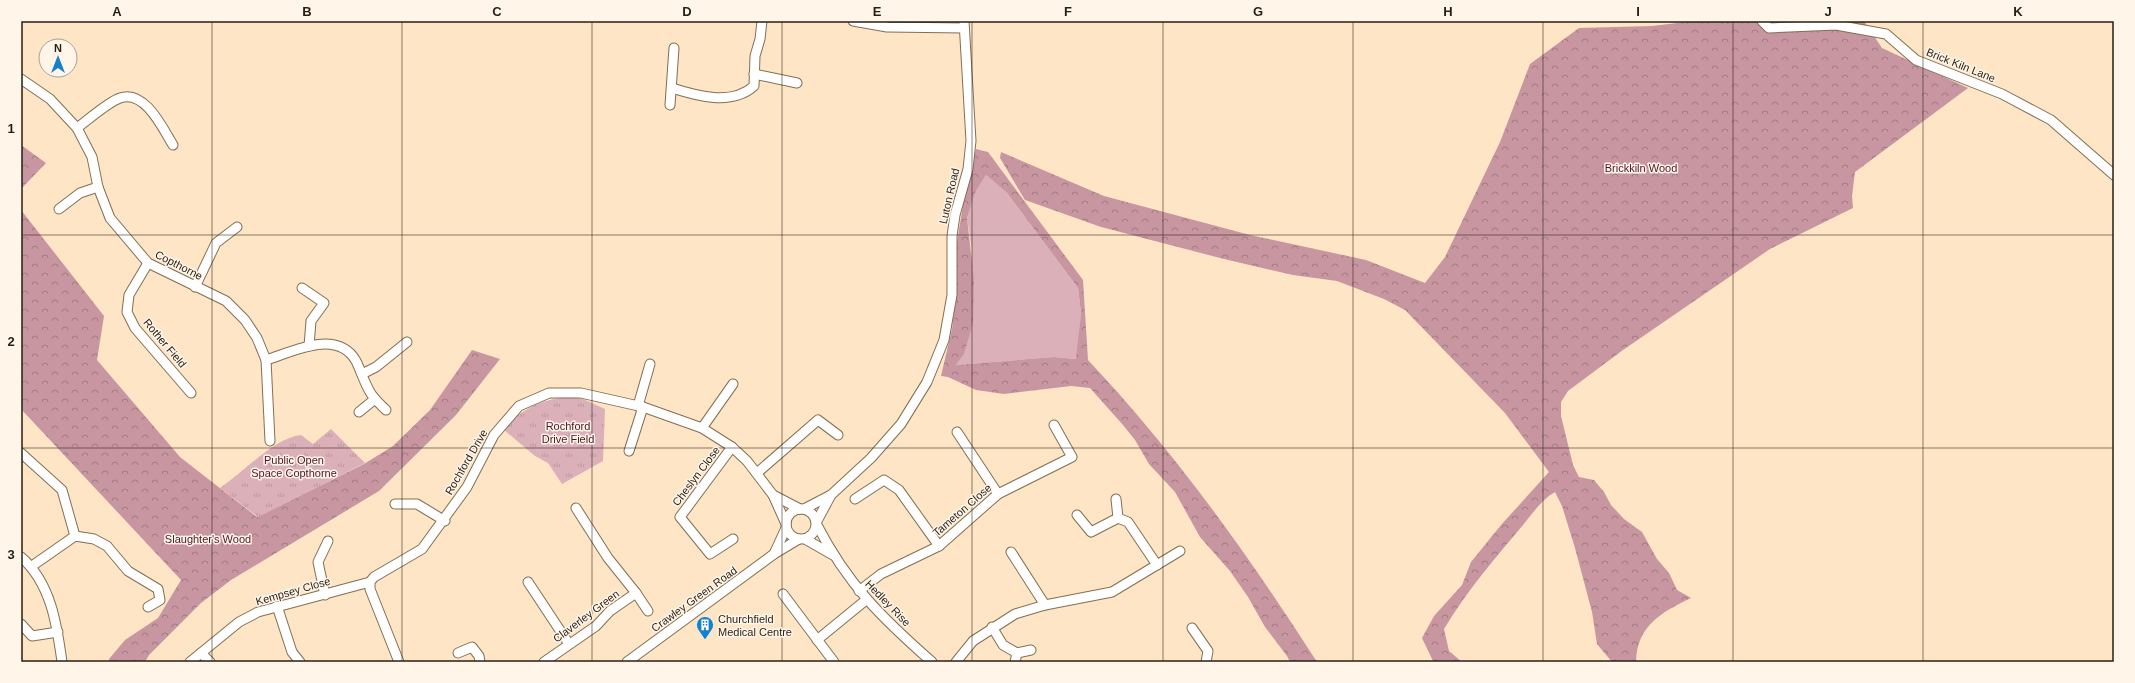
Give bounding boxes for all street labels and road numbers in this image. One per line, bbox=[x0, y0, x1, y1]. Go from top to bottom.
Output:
street label: Brick Kiln Lane bbox=[1925, 46, 1997, 84]
street label: Luton Road bbox=[937, 167, 961, 225]
street label: Copthorne bbox=[153, 248, 205, 282]
street label: Rother Field bbox=[141, 316, 189, 370]
street label: Rochford Drive bbox=[442, 427, 490, 497]
street label: Cheslyn Close bbox=[670, 444, 722, 508]
street label: Tameton Close bbox=[930, 481, 994, 539]
street label: Crawley Green Road bbox=[649, 564, 739, 634]
street label: Kempsey Close bbox=[254, 575, 332, 607]
street label: Hedley Rise bbox=[863, 577, 913, 629]
street label: Claverley Green bbox=[551, 587, 621, 645]

